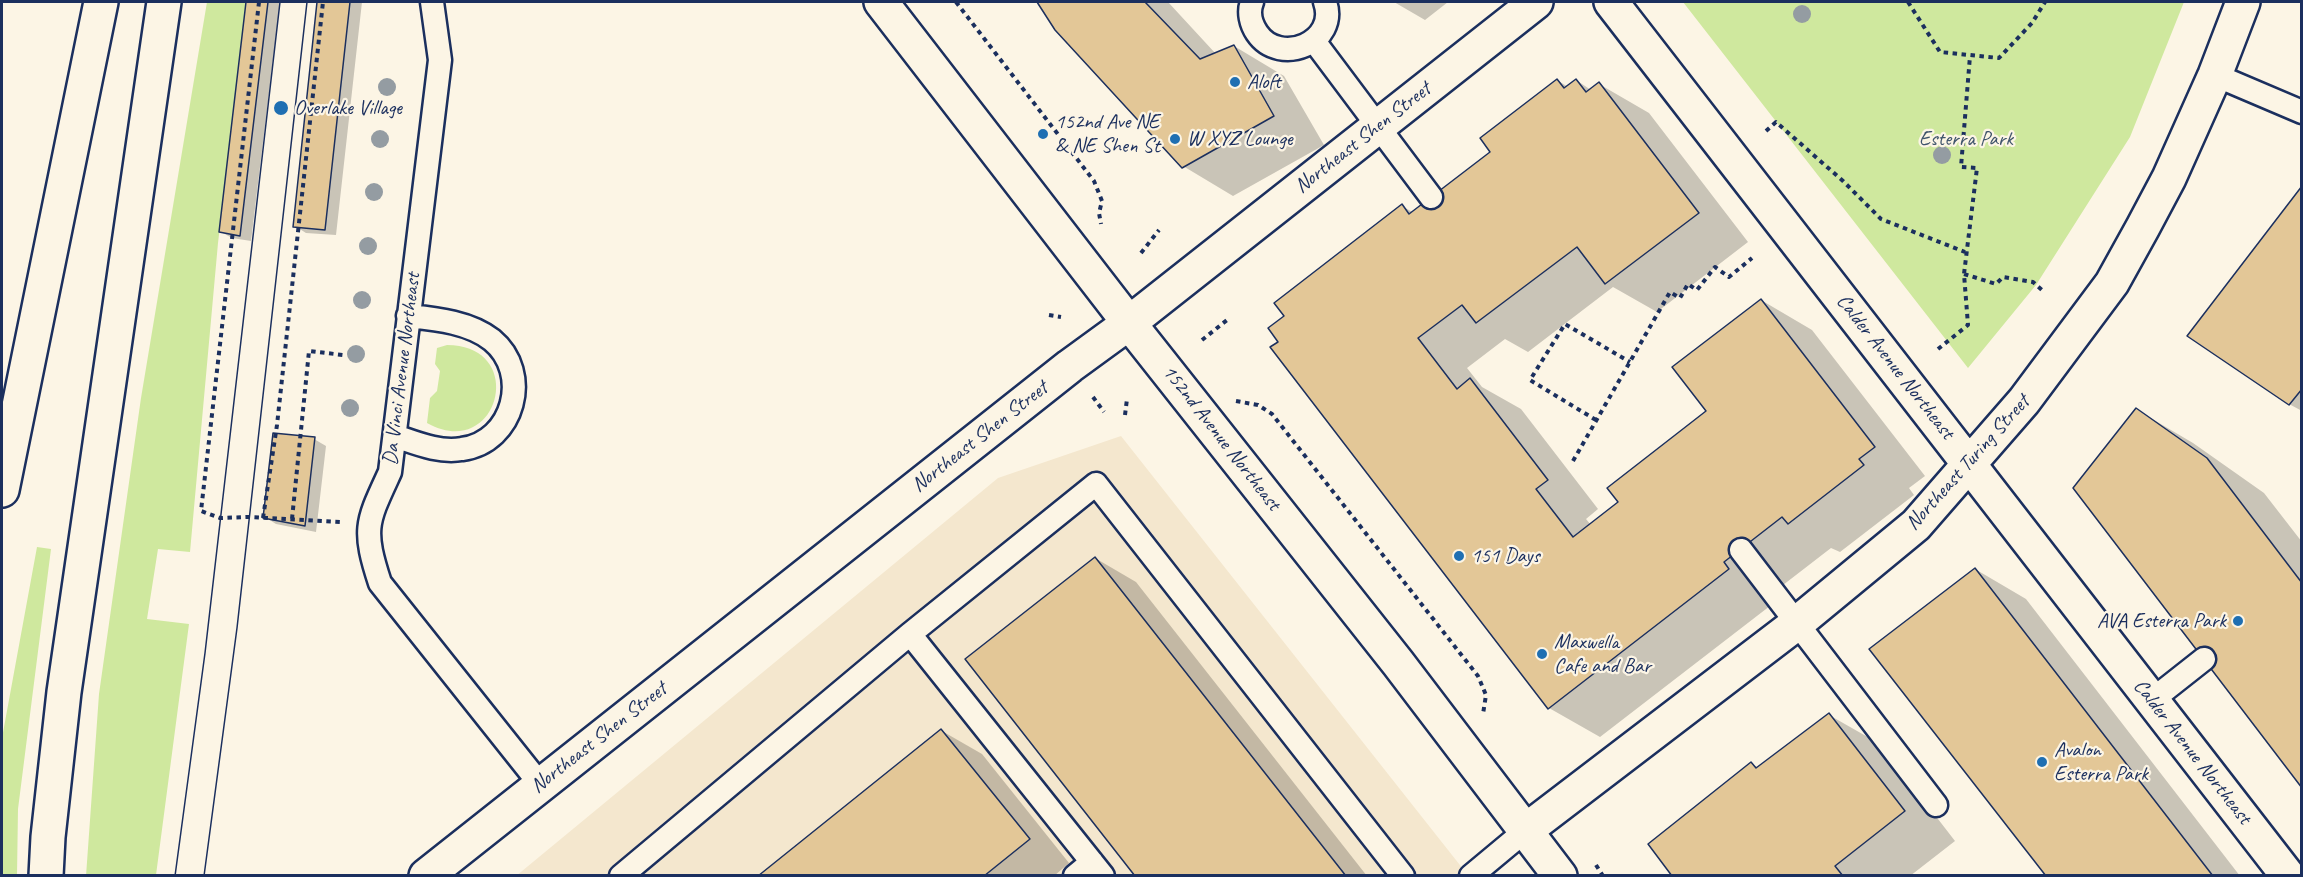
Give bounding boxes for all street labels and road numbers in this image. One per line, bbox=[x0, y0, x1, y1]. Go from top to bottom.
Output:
street label: Northeast Shen Street bbox=[1290, 77, 1436, 199]
street label: Da Vinci Avenue Northeast bbox=[378, 272, 426, 466]
street label: Calder Avenue Northeast bbox=[1830, 289, 1960, 445]
street label: 152nd Avenue Northeast bbox=[1156, 360, 1286, 516]
street label: Northeast Shen Street bbox=[907, 376, 1053, 498]
street label: Northeast Turing Street bbox=[1901, 390, 2035, 536]
street label: Calder Avenue Northeast bbox=[2127, 674, 2257, 830]
street label: Northeast Shen Street bbox=[526, 677, 672, 799]

